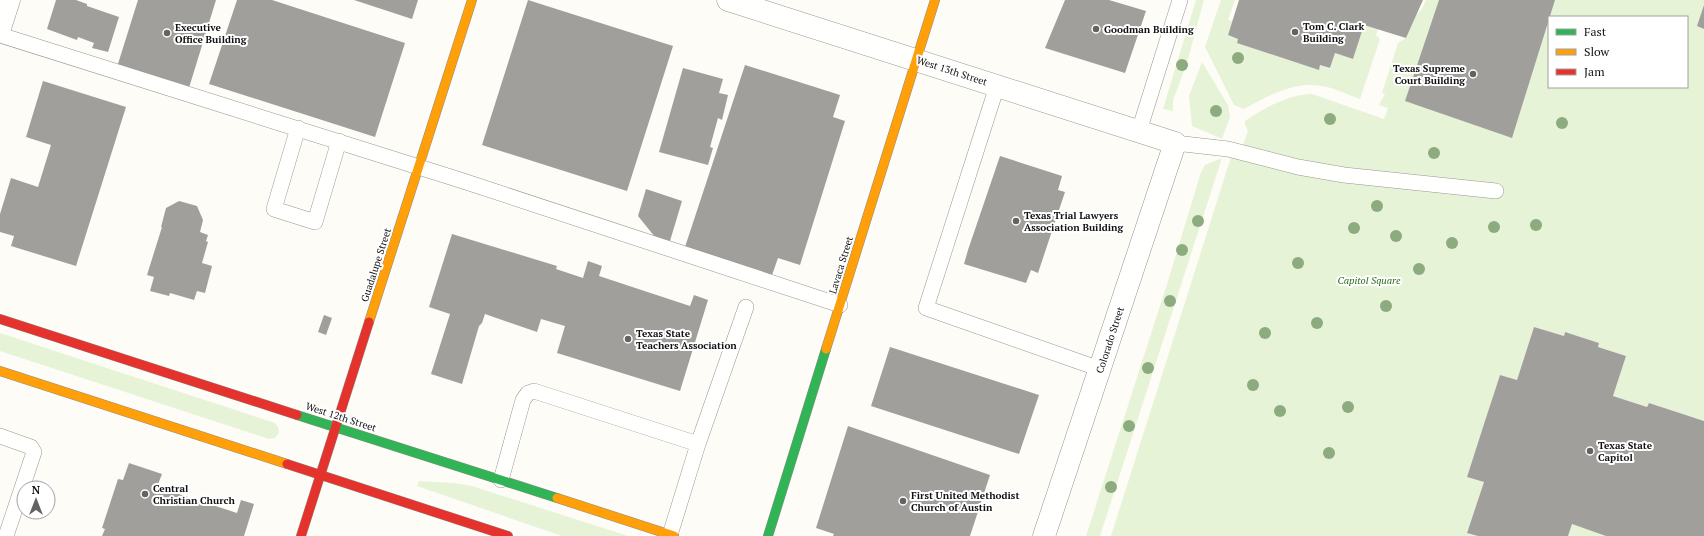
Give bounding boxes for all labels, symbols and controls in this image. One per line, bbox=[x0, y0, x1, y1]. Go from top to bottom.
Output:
legend bbox=[1548, 16, 1688, 88]
place label: Tom C. Clark Building bbox=[1303, 20, 1365, 45]
place label: Executive Office Building bbox=[175, 21, 247, 46]
place label: Goodman Building bbox=[1104, 23, 1194, 36]
marker: Goodman Building bbox=[1091, 24, 1101, 34]
text: Fast bbox=[1584, 24, 1607, 39]
marker: Tom C. Clark Building bbox=[1290, 27, 1300, 37]
marker: Executive Office Building bbox=[162, 28, 172, 38]
text: Slow bbox=[1584, 44, 1610, 59]
street label: West 13th Street bbox=[915, 53, 989, 89]
place label: Texas Supreme Court Building bbox=[1393, 62, 1466, 87]
text: Jam bbox=[1584, 64, 1605, 79]
marker: Texas Supreme Court Building bbox=[1468, 69, 1478, 79]
place label: Texas Trial Lawyers Association Building bbox=[1024, 209, 1123, 234]
marker: Texas Trial Lawyers Association Building bbox=[1011, 216, 1021, 226]
street label: Guadalupe Street bbox=[358, 226, 394, 304]
street label: Lavaca Street bbox=[826, 234, 856, 295]
park label: Capitol Square bbox=[1338, 274, 1401, 287]
street label: Colorado Street bbox=[1093, 305, 1127, 375]
place label: Texas State Teachers Association bbox=[636, 327, 737, 352]
marker: Texas State Teachers Association bbox=[623, 334, 633, 344]
street label: West 12th Street bbox=[304, 399, 378, 435]
place label: Texas State Capitol bbox=[1598, 439, 1653, 464]
marker: Texas State Capitol bbox=[1585, 446, 1595, 456]
north arrow bbox=[16, 480, 56, 520]
place label: Central Christian Church bbox=[153, 482, 235, 507]
text: N bbox=[32, 483, 41, 497]
marker: Central Christian Church bbox=[140, 489, 150, 499]
place label: First United Methodist Church of Austin bbox=[911, 489, 1019, 514]
marker: First United Methodist Church of Austin bbox=[898, 496, 908, 506]

